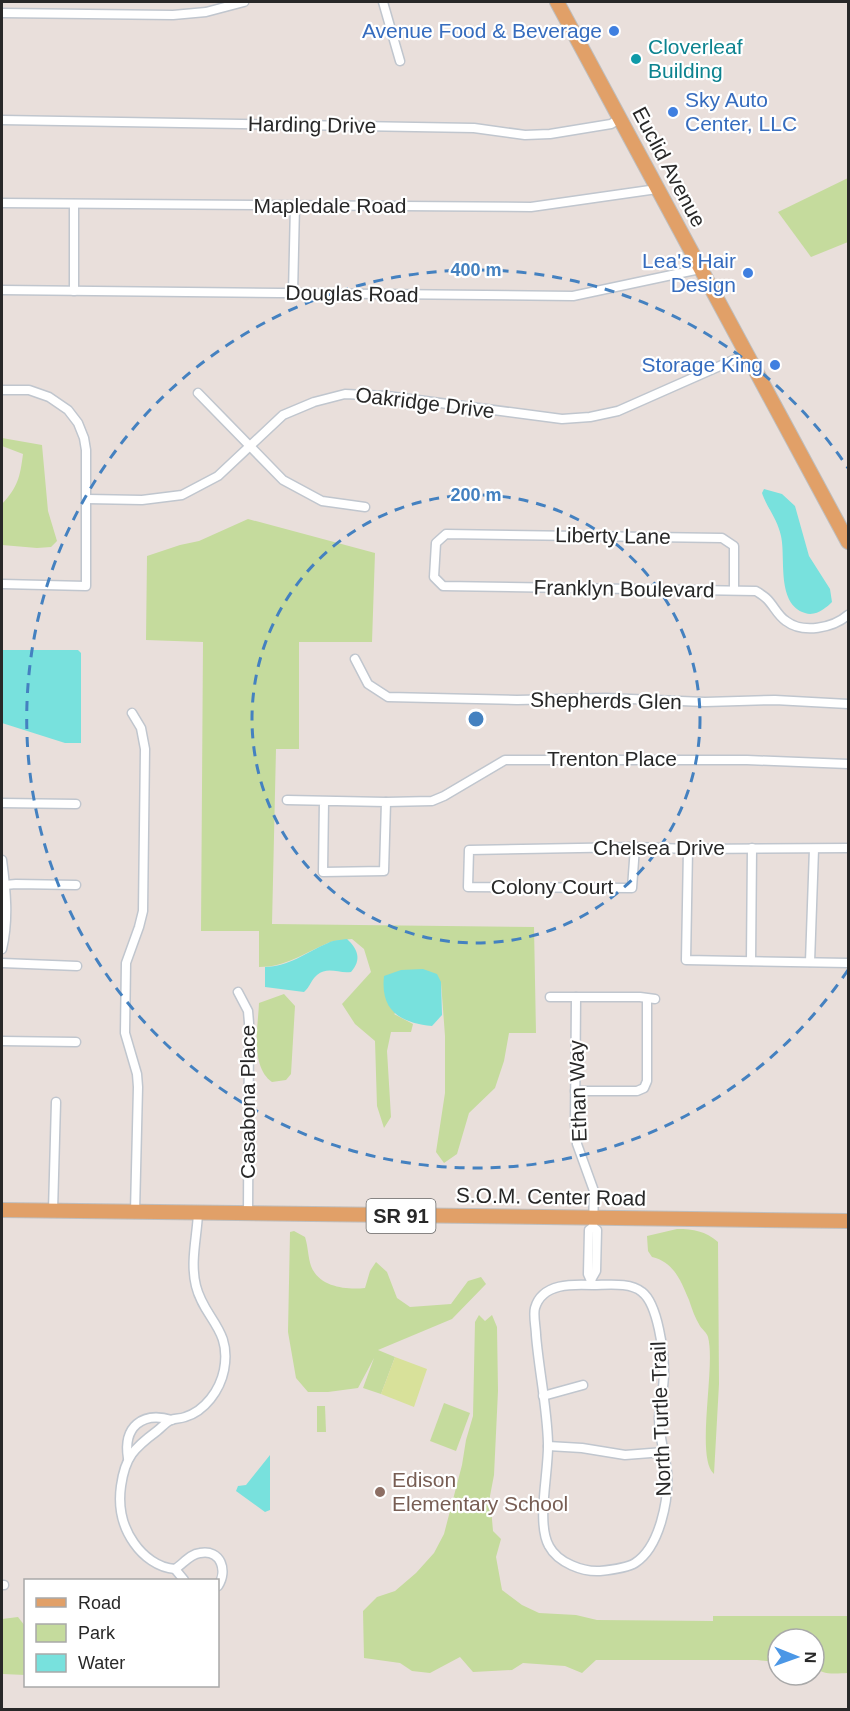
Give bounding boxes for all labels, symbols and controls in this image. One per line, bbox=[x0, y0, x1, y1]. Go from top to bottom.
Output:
place label: Avenue Food & Beverage bbox=[362, 19, 602, 42]
marker: Avenue Food & Beverage bbox=[607, 24, 621, 38]
place label: Cloverleaf Building bbox=[648, 35, 743, 82]
marker: Cloverleaf Building bbox=[629, 52, 643, 66]
place label: Sky Auto Center, LLC bbox=[685, 88, 797, 135]
street label: Euclid Avenue bbox=[628, 103, 711, 231]
marker: Sky Auto Center, LLC bbox=[666, 105, 680, 119]
street label: Harding Drive bbox=[248, 112, 376, 137]
street label: Mapledale Road bbox=[254, 194, 406, 217]
place label: Lea's Hair Design bbox=[642, 249, 736, 296]
text: 400 m bbox=[450, 260, 502, 280]
marker: Lea's Hair Design bbox=[741, 266, 755, 280]
street label: Douglas Road bbox=[285, 281, 419, 306]
place label: Storage King bbox=[642, 353, 763, 376]
marker: Storage King bbox=[768, 358, 782, 372]
street label: Oakridge Drive bbox=[354, 383, 496, 422]
text: 200 m bbox=[450, 485, 502, 505]
street label: Liberty Lane bbox=[555, 523, 671, 548]
street label: Franklyn Boulevard bbox=[533, 575, 715, 602]
street label: Shepherds Glen bbox=[530, 688, 682, 713]
centre of rings bbox=[466, 709, 486, 729]
street label: Trenton Place bbox=[547, 747, 677, 770]
street label: Chelsea Drive bbox=[593, 836, 725, 859]
street label: Colony Court bbox=[491, 875, 613, 898]
street label: Casabona Place bbox=[236, 1025, 259, 1179]
street label: Ethan Way bbox=[564, 1039, 591, 1142]
street label: S.O.M. Center Road bbox=[456, 1183, 646, 1210]
road number: SR 91 bbox=[366, 1199, 436, 1233]
street label: North Turtle Trail bbox=[646, 1341, 675, 1497]
place label: Edison Elementary School bbox=[392, 1468, 568, 1515]
marker: Edison Elementary School bbox=[373, 1485, 387, 1499]
legend bbox=[24, 1579, 219, 1687]
text: Road bbox=[78, 1593, 121, 1613]
text: Park bbox=[78, 1623, 116, 1643]
north arrow bbox=[766, 1627, 826, 1687]
text: N bbox=[802, 1651, 819, 1663]
text: Water bbox=[78, 1653, 125, 1673]

